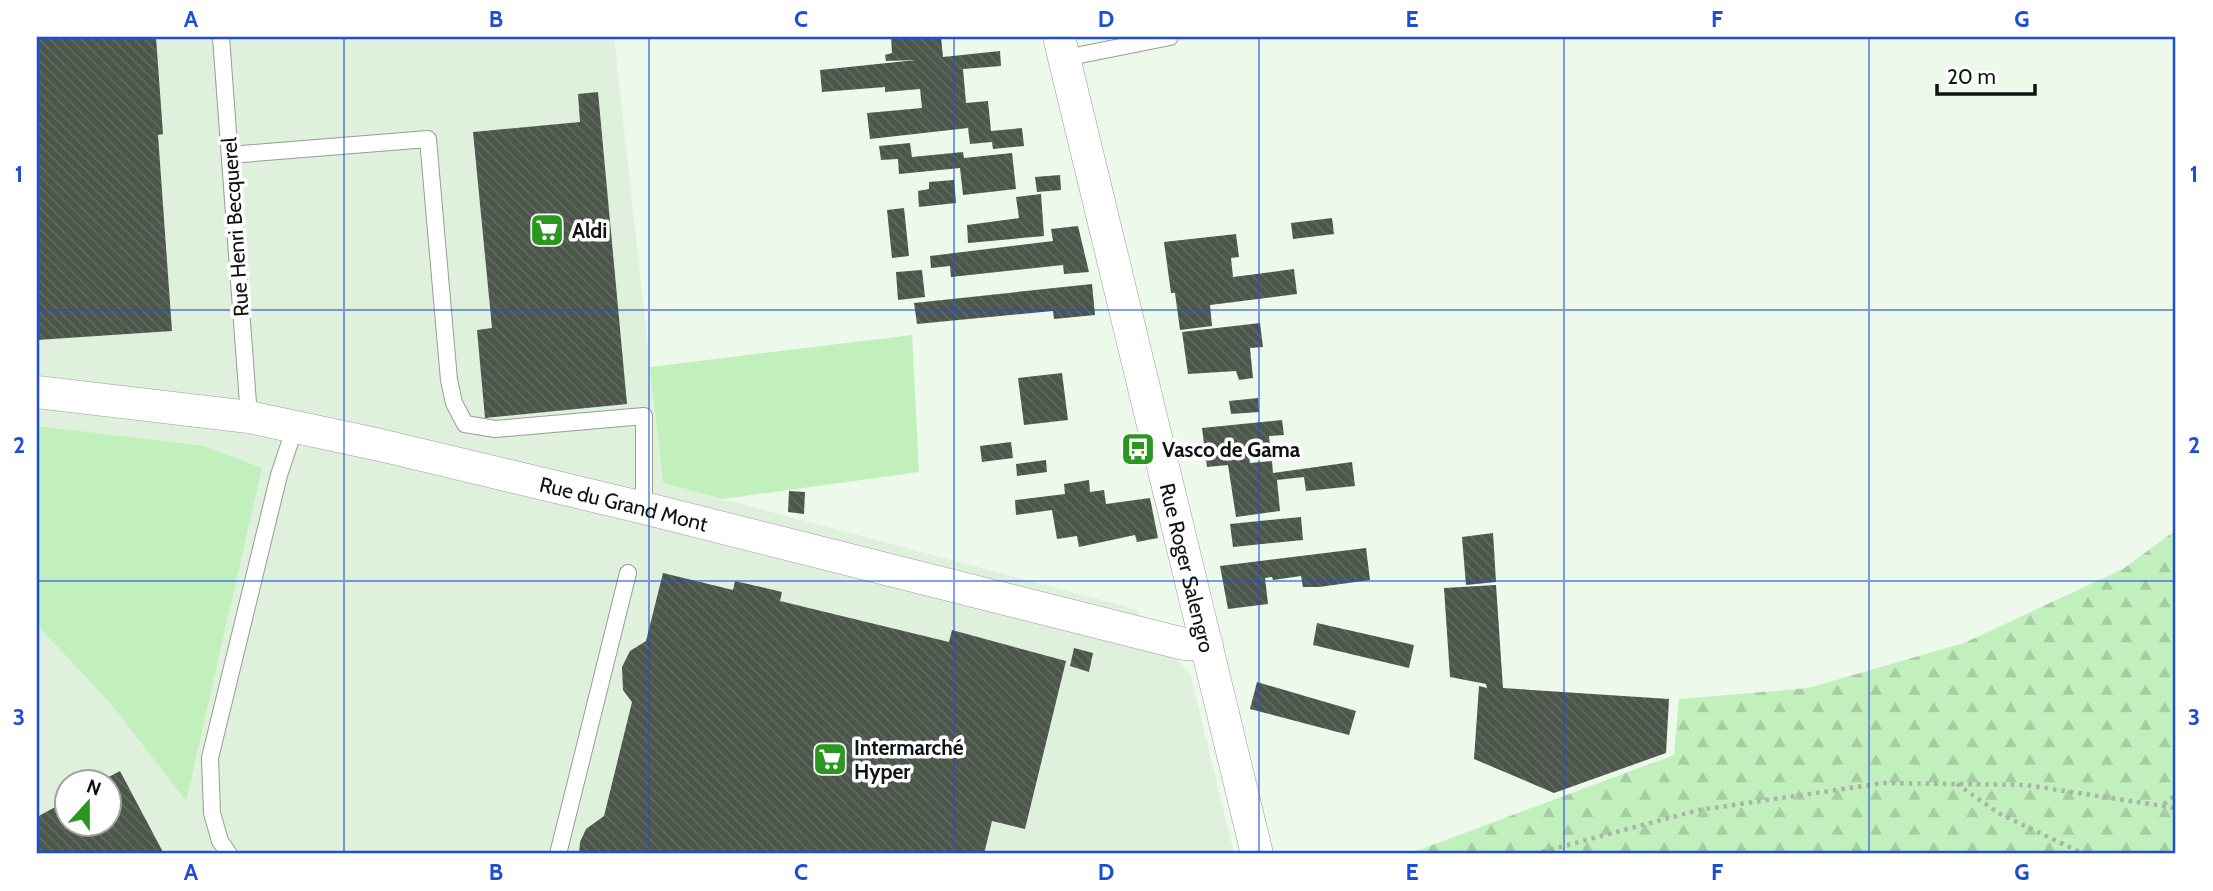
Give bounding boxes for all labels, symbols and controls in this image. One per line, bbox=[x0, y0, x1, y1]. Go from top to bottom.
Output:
text: A bbox=[184, 5, 199, 33]
text: B bbox=[489, 5, 503, 33]
text: C bbox=[794, 5, 808, 33]
text: D bbox=[1098, 5, 1114, 33]
text: E bbox=[1405, 5, 1419, 33]
text: F bbox=[1711, 5, 1723, 33]
text: G bbox=[2014, 5, 2030, 33]
scale bar bbox=[1937, 52, 2035, 96]
text: 20 m bbox=[1947, 64, 1996, 89]
street label: Rue Henri Becquerel bbox=[216, 136, 254, 318]
text: 1 bbox=[15, 160, 23, 188]
text: 1 bbox=[2190, 160, 2198, 188]
supermarket icon: Aldi bbox=[528, 211, 566, 249]
place label: Aldi bbox=[572, 218, 607, 243]
bus stop icon: Vasco de Gama bbox=[1119, 430, 1157, 468]
text: 2 bbox=[13, 431, 25, 459]
text: 2 bbox=[2188, 431, 2200, 459]
place label: Vasco de Gama bbox=[1162, 437, 1301, 462]
street label: Rue du Grand Mont bbox=[537, 471, 710, 536]
street label: Rue Roger Salengro bbox=[1155, 480, 1220, 655]
text: 3 bbox=[13, 703, 25, 731]
text: 3 bbox=[2188, 703, 2200, 731]
place label: Intermarché Hyper bbox=[854, 735, 964, 784]
supermarket icon: Intermarché Hyper bbox=[811, 740, 849, 778]
north arrow bbox=[52, 768, 122, 838]
text: N bbox=[84, 774, 104, 801]
text: A bbox=[184, 858, 199, 886]
text: B bbox=[489, 858, 503, 886]
text: C bbox=[794, 858, 808, 886]
text: D bbox=[1098, 858, 1114, 886]
text: E bbox=[1405, 858, 1419, 886]
text: F bbox=[1711, 858, 1723, 886]
text: G bbox=[2014, 858, 2030, 886]

